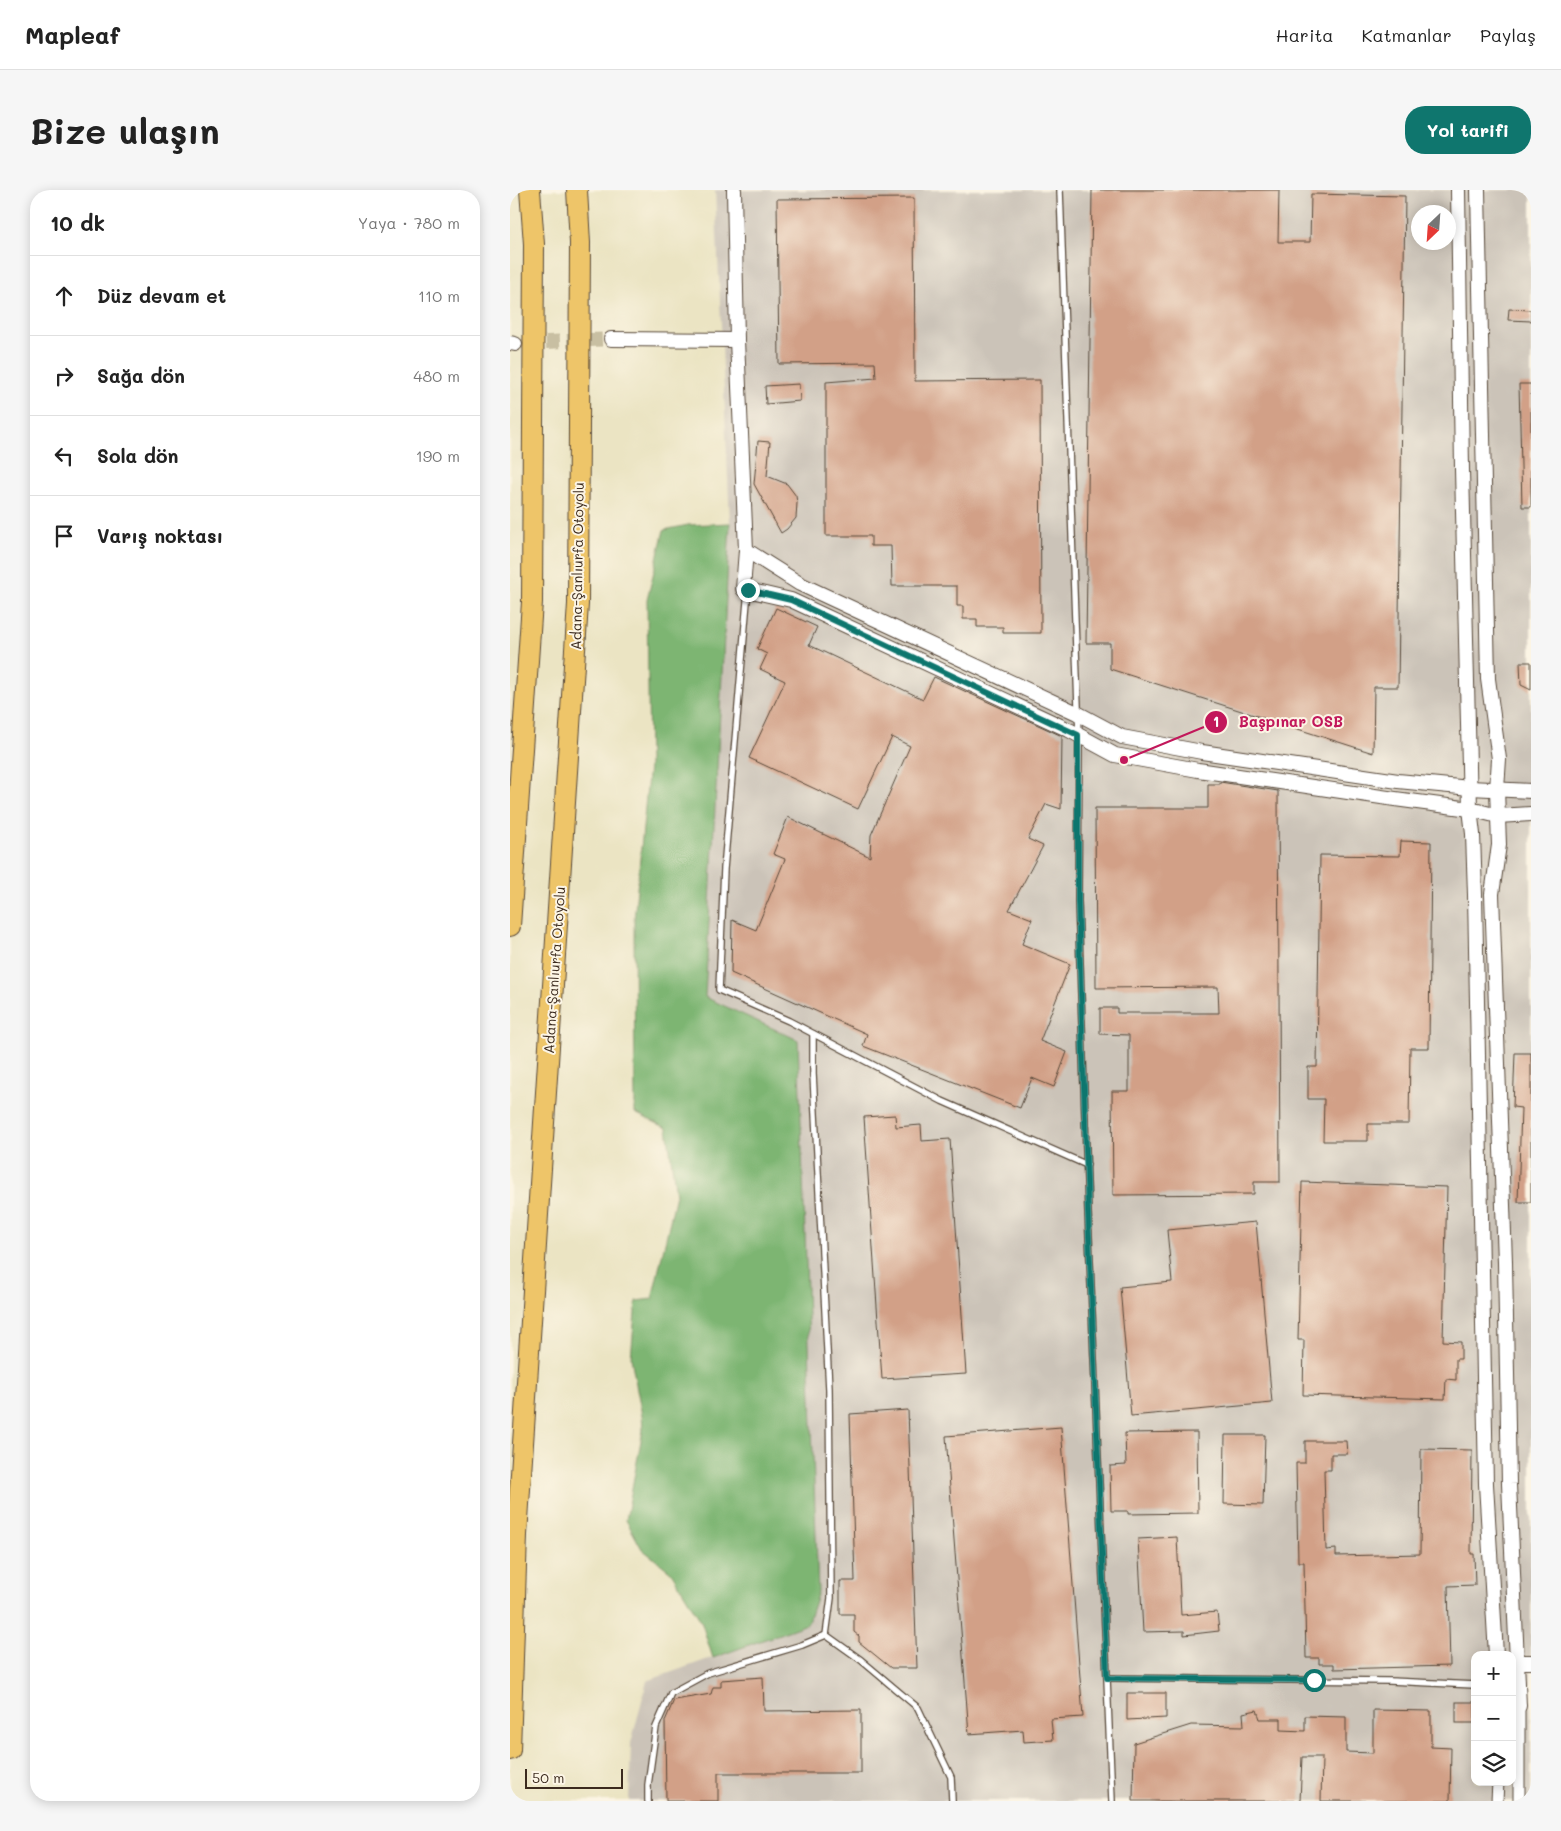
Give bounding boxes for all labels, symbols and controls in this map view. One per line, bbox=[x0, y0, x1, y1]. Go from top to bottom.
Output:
text: Mapleaf bbox=[25, 19, 120, 50]
text: Harita bbox=[1276, 23, 1334, 47]
text: Katmanlar bbox=[1362, 23, 1452, 47]
text: Paylaş bbox=[1480, 23, 1536, 47]
button: Yol tarifi bbox=[1405, 106, 1531, 154]
text: Bize ulaşın bbox=[30, 107, 220, 153]
north arrow bbox=[1411, 205, 1456, 250]
text: 10 dk bbox=[50, 209, 105, 236]
text: Yaya · 780 m bbox=[358, 212, 460, 233]
icon: ahead bbox=[50, 282, 78, 310]
text: Düz devam et bbox=[97, 283, 226, 308]
text: 110 m bbox=[418, 285, 460, 306]
icon: right bbox=[50, 362, 78, 390]
text: Sağa dön bbox=[97, 363, 185, 388]
text: 480 m bbox=[413, 365, 460, 386]
icon: left bbox=[50, 442, 78, 470]
text: Sola dön bbox=[97, 443, 179, 468]
text: 190 m bbox=[416, 445, 460, 466]
street label: Adana-Şanlıurfa Otoyolu bbox=[566, 482, 588, 650]
icon: arrive bbox=[50, 522, 78, 550]
text: Varış noktası bbox=[97, 523, 223, 548]
route end bbox=[737, 579, 760, 602]
callout: Başpınar OSB bbox=[1203, 707, 1353, 737]
text: 1 bbox=[1213, 711, 1219, 731]
text: Başpınar OSB bbox=[1239, 711, 1343, 732]
street label: Adana-Şanlıurfa Otoyolu bbox=[539, 886, 569, 1054]
map controls bbox=[1471, 1651, 1516, 1786]
button: + bbox=[1471, 1651, 1516, 1696]
route start bbox=[1303, 1669, 1326, 1692]
button: − bbox=[1471, 1696, 1516, 1741]
button: layers bbox=[1471, 1741, 1516, 1786]
scale bar bbox=[525, 1766, 622, 1789]
text: 50 m bbox=[532, 1768, 564, 1787]

